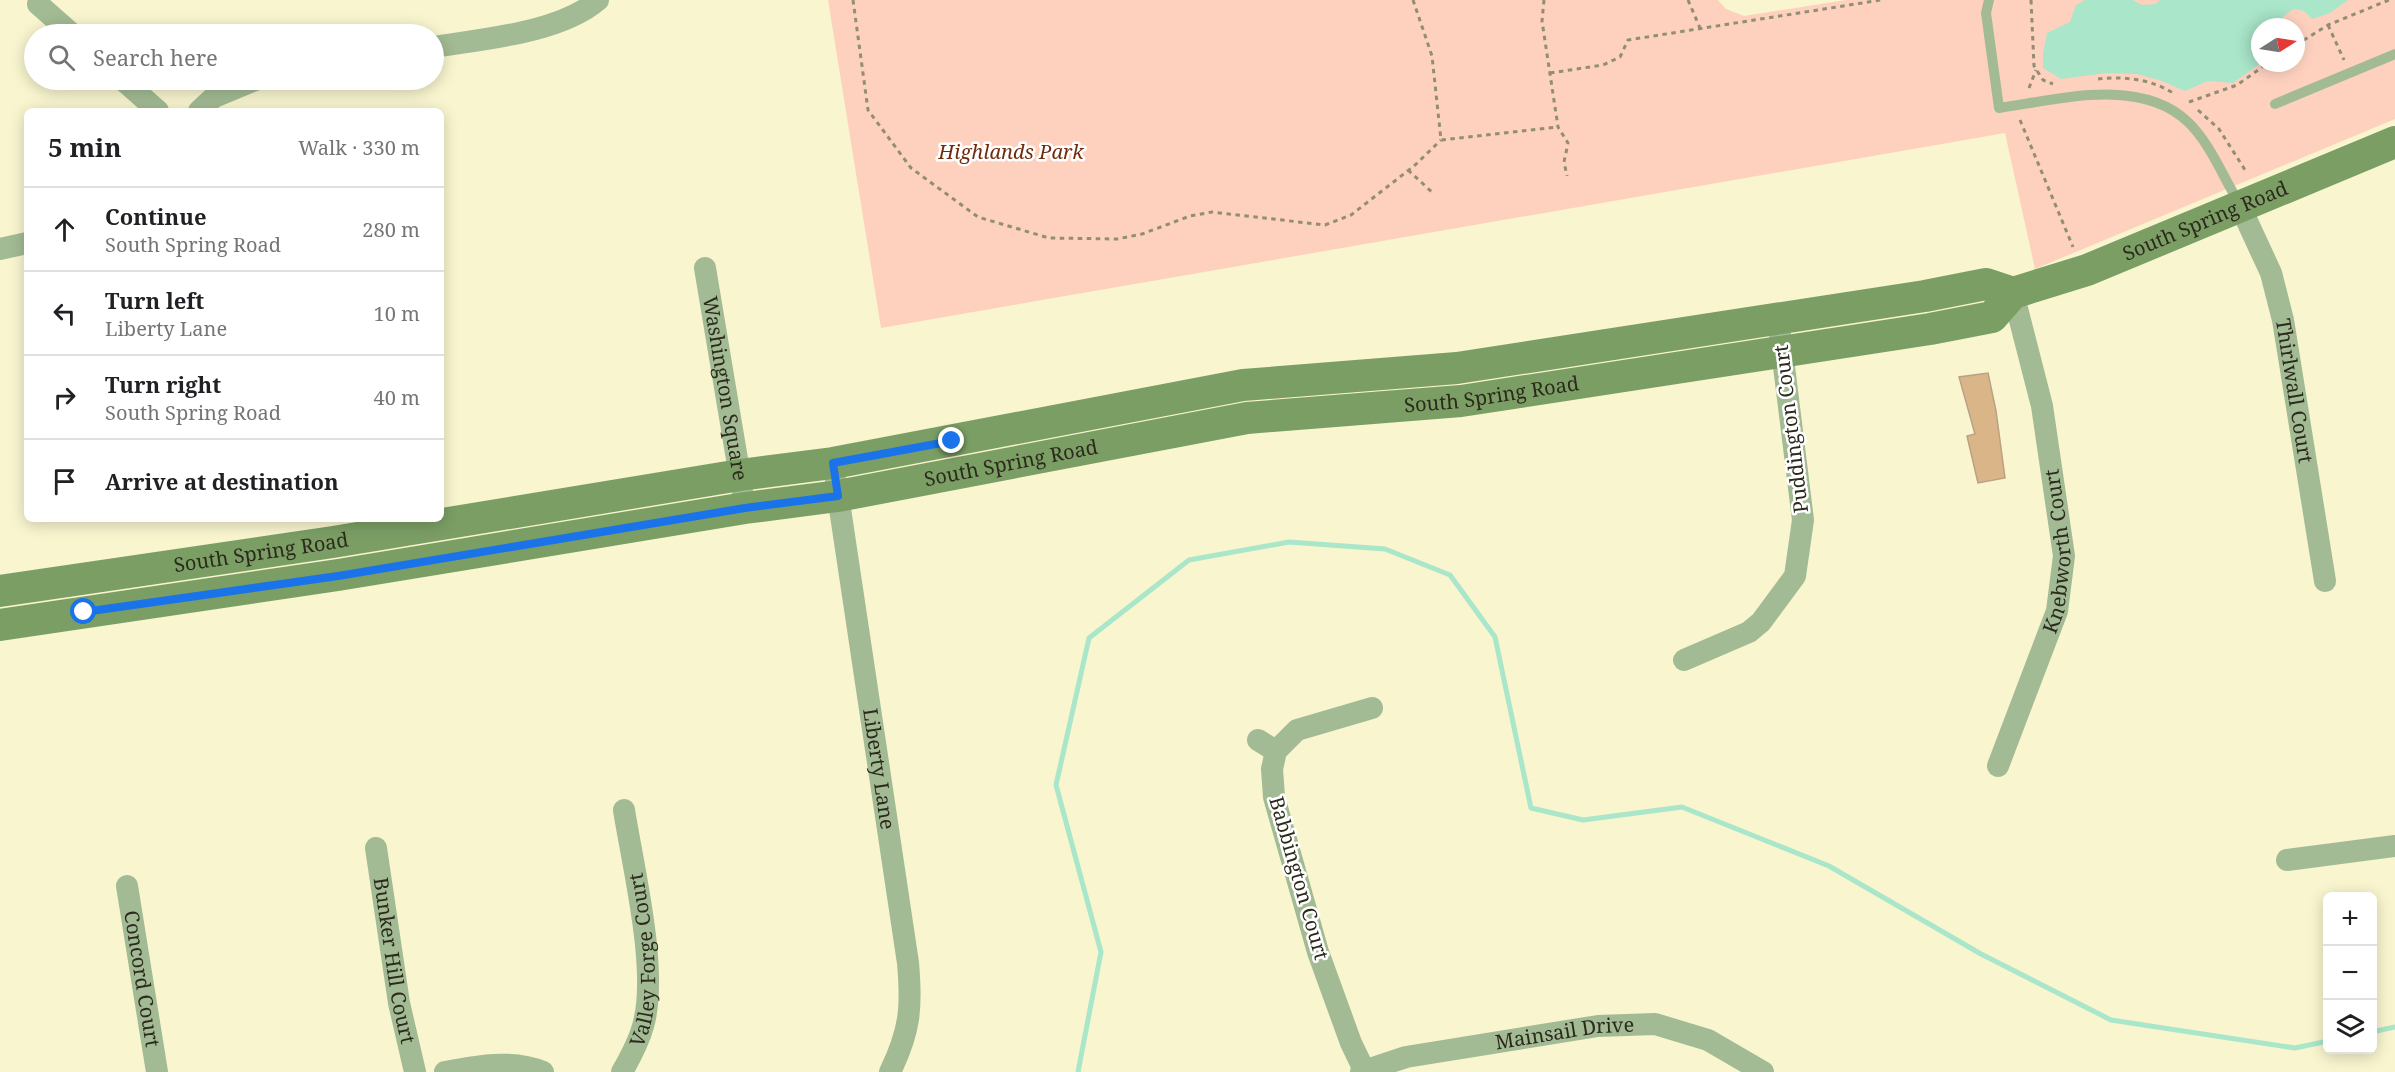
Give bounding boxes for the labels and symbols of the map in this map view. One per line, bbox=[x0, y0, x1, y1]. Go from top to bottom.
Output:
north arrow bbox=[2251, 18, 2305, 72]
park label: Highlands Park bbox=[937, 138, 1084, 165]
street label: South Spring Road bbox=[2118, 174, 2292, 267]
street label: Washington Square bbox=[697, 294, 754, 482]
street label: Thirlwall Court bbox=[2270, 316, 2320, 465]
street label: Puddington Court bbox=[1767, 344, 1814, 515]
street label: South Spring Road bbox=[1403, 369, 1581, 418]
route end bbox=[938, 427, 964, 453]
street label: South Spring Road bbox=[922, 433, 1100, 492]
street label: Knebworth Court bbox=[2036, 467, 2077, 637]
street label: South Spring Road bbox=[172, 526, 350, 578]
route start bbox=[70, 598, 96, 624]
street label: Liberty Lane bbox=[857, 706, 902, 831]
street label: Babbington Court bbox=[1263, 793, 1336, 963]
street label: Valley Forge Court bbox=[622, 871, 661, 1051]
street label: Bunker Hill Court bbox=[368, 876, 422, 1046]
street label: Concord Court bbox=[118, 908, 167, 1049]
street label: Mainsail Drive bbox=[1493, 1011, 1635, 1055]

